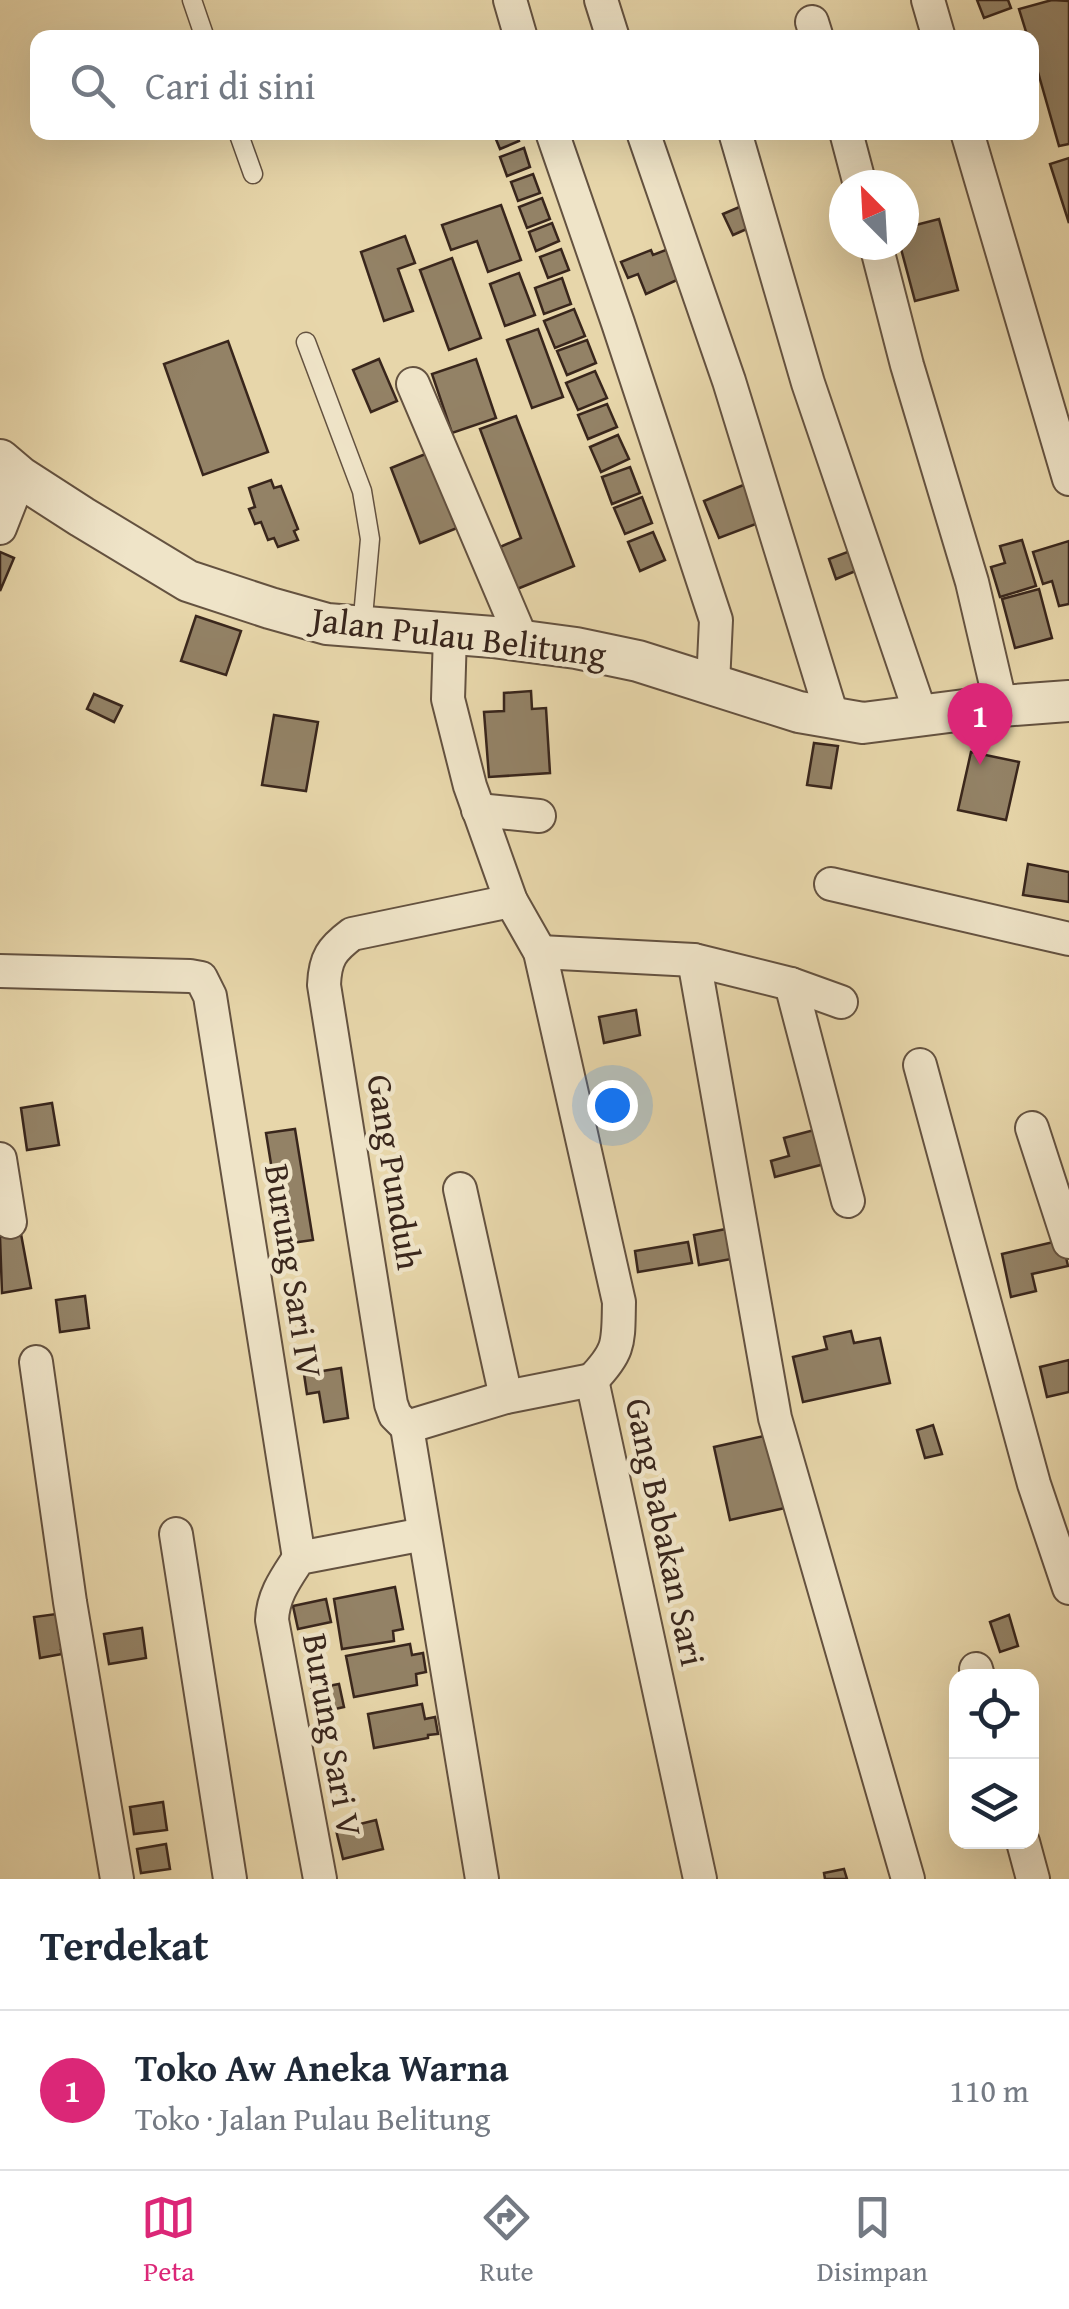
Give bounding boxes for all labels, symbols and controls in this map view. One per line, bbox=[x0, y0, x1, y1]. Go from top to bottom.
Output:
search box bbox=[30, 30, 1039, 140]
text: Cari di sini bbox=[145, 57, 315, 113]
icon: search bbox=[65, 58, 120, 113]
north arrow bbox=[829, 170, 919, 260]
street label: Jalan Pulau Belitung bbox=[305, 592, 610, 679]
pin: 1 bbox=[948, 682, 1012, 765]
street label: Gang Punduh bbox=[354, 1071, 436, 1273]
your location bbox=[587, 1080, 638, 1131]
street label: Burung Sari IV bbox=[252, 1160, 336, 1382]
street label: Gang Babakan Sari bbox=[613, 1393, 719, 1671]
street label: Burung Sari V bbox=[290, 1629, 376, 1841]
map controls bbox=[949, 1669, 1039, 1849]
button: locate bbox=[949, 1669, 1039, 1759]
button: layers bbox=[949, 1759, 1039, 1849]
text: Terdekat bbox=[40, 1914, 209, 1975]
text: Toko Aw Aneka Warna bbox=[135, 2039, 509, 2095]
text: 1 bbox=[64, 2067, 81, 2114]
text: 110 m bbox=[950, 2067, 1029, 2114]
text: Toko · Jalan Pulau Belitung bbox=[135, 2095, 490, 2142]
tab: Peta bbox=[141, 2190, 196, 2291]
tab: Rute bbox=[479, 2190, 534, 2291]
tab: Disimpan bbox=[817, 2190, 928, 2291]

